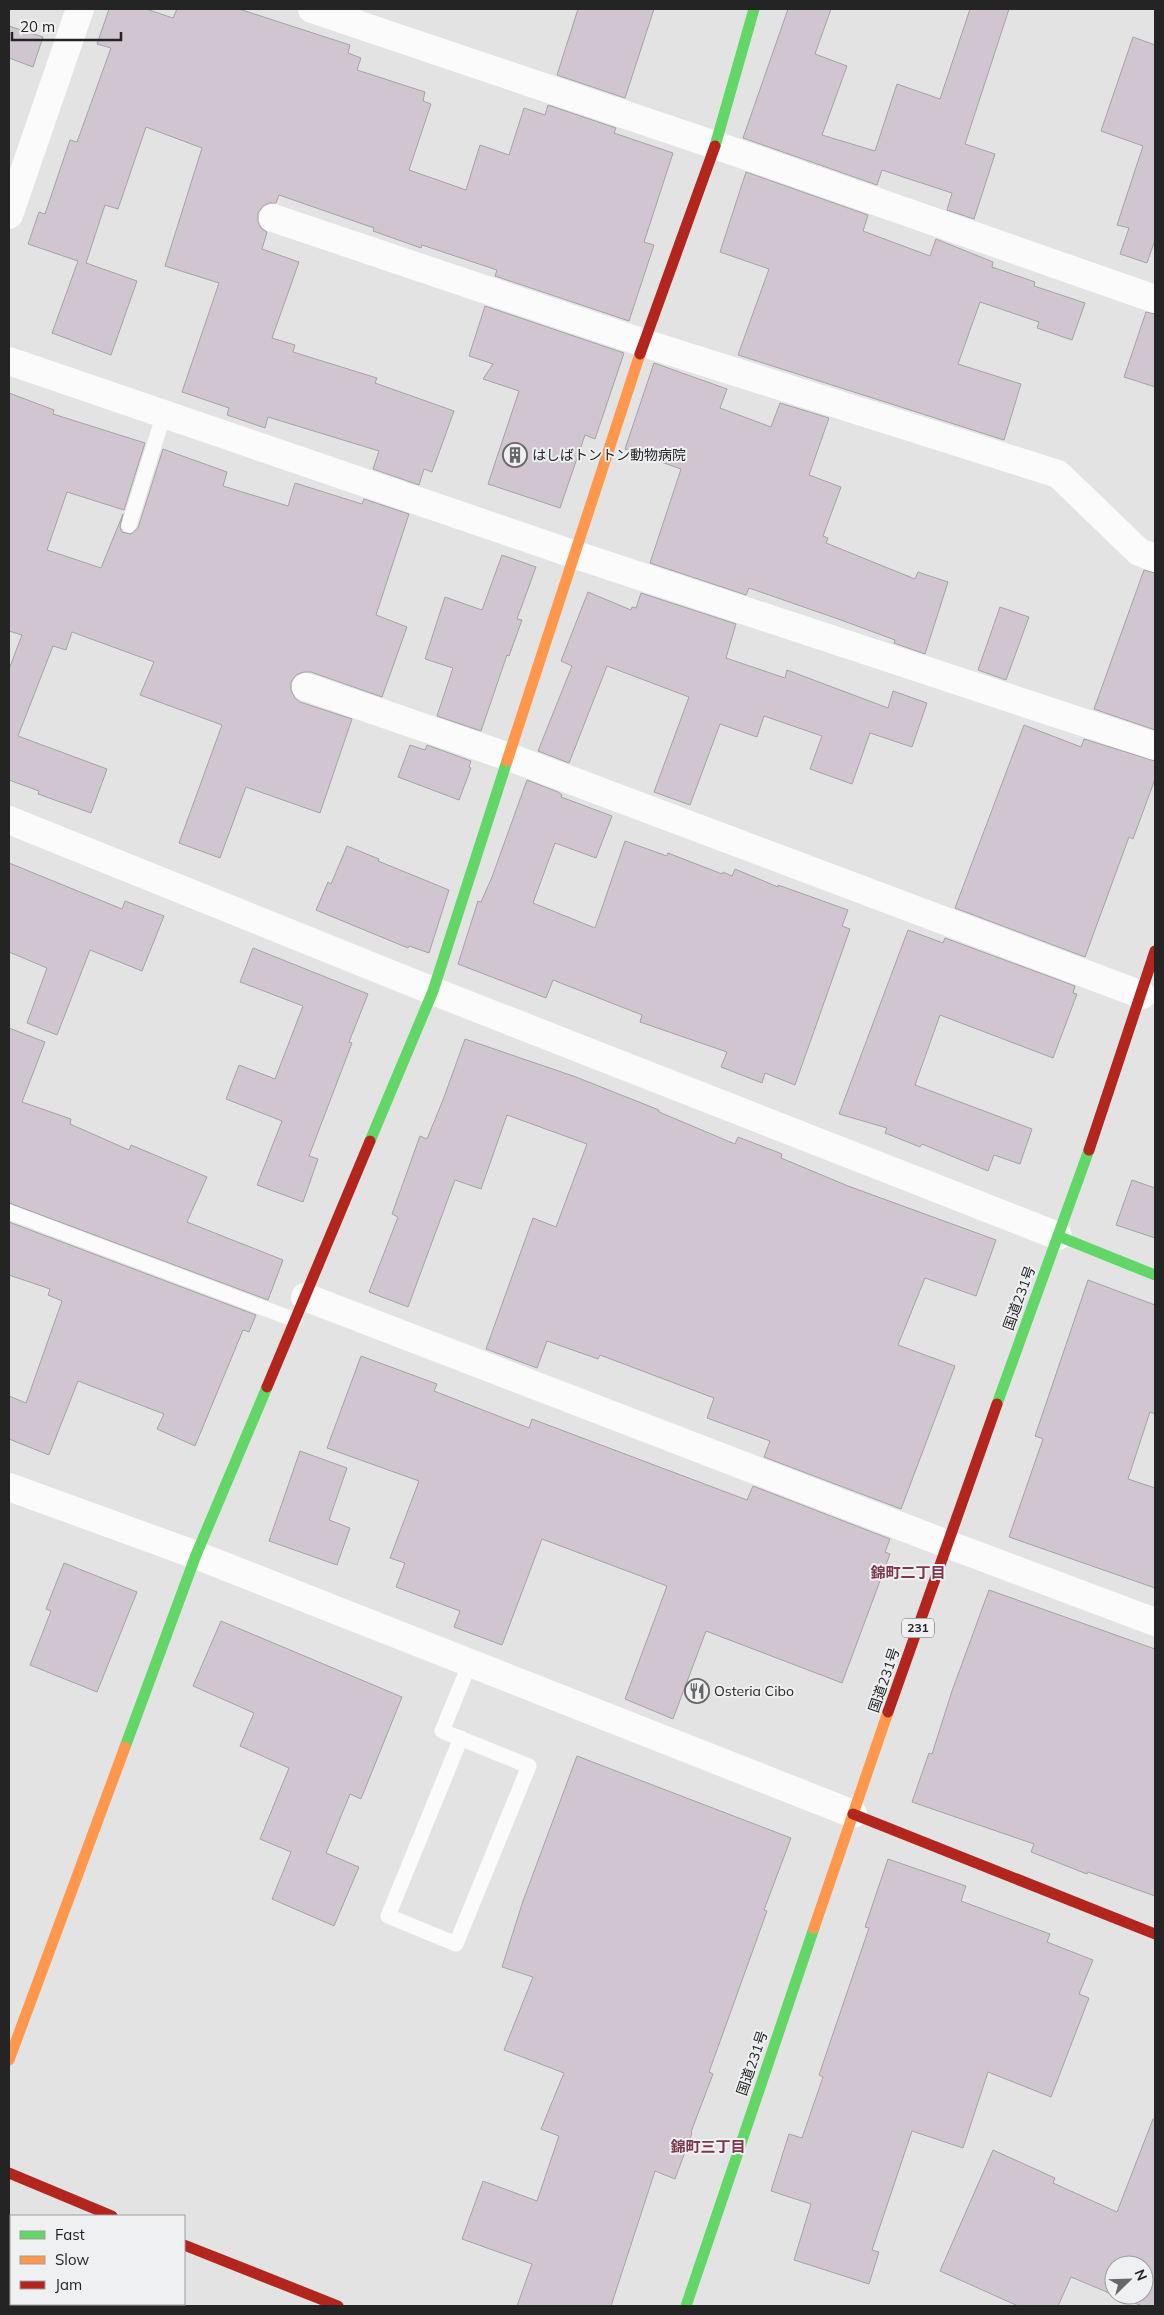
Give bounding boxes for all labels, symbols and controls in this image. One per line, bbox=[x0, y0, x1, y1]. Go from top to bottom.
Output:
scale bar bbox=[12, 10, 121, 42]
text: 20 m bbox=[20, 17, 55, 36]
building icon: はしばトントン動物病院 bbox=[502, 442, 528, 468]
place label: はしばトントン動物病院 bbox=[532, 446, 686, 464]
street label: 国道231号 bbox=[999, 1263, 1039, 1333]
district label: 錦町二丁目 bbox=[870, 1563, 946, 1582]
road number: 231 bbox=[902, 1619, 934, 1638]
street label: 国道231号 bbox=[865, 1645, 903, 1715]
restaurant icon: Osteria Cibo bbox=[684, 1678, 710, 1704]
place label: Osteria Cibo bbox=[714, 1682, 794, 1700]
street label: 国道231号 bbox=[733, 2028, 771, 2098]
district label: 錦町三丁目 bbox=[670, 2137, 746, 2156]
legend bbox=[10, 2215, 185, 2305]
text: Fast bbox=[55, 2225, 85, 2244]
text: Slow bbox=[55, 2250, 89, 2269]
north arrow bbox=[1104, 2255, 1154, 2305]
text: N bbox=[1131, 2267, 1151, 2283]
text: Jam bbox=[55, 2275, 82, 2294]

